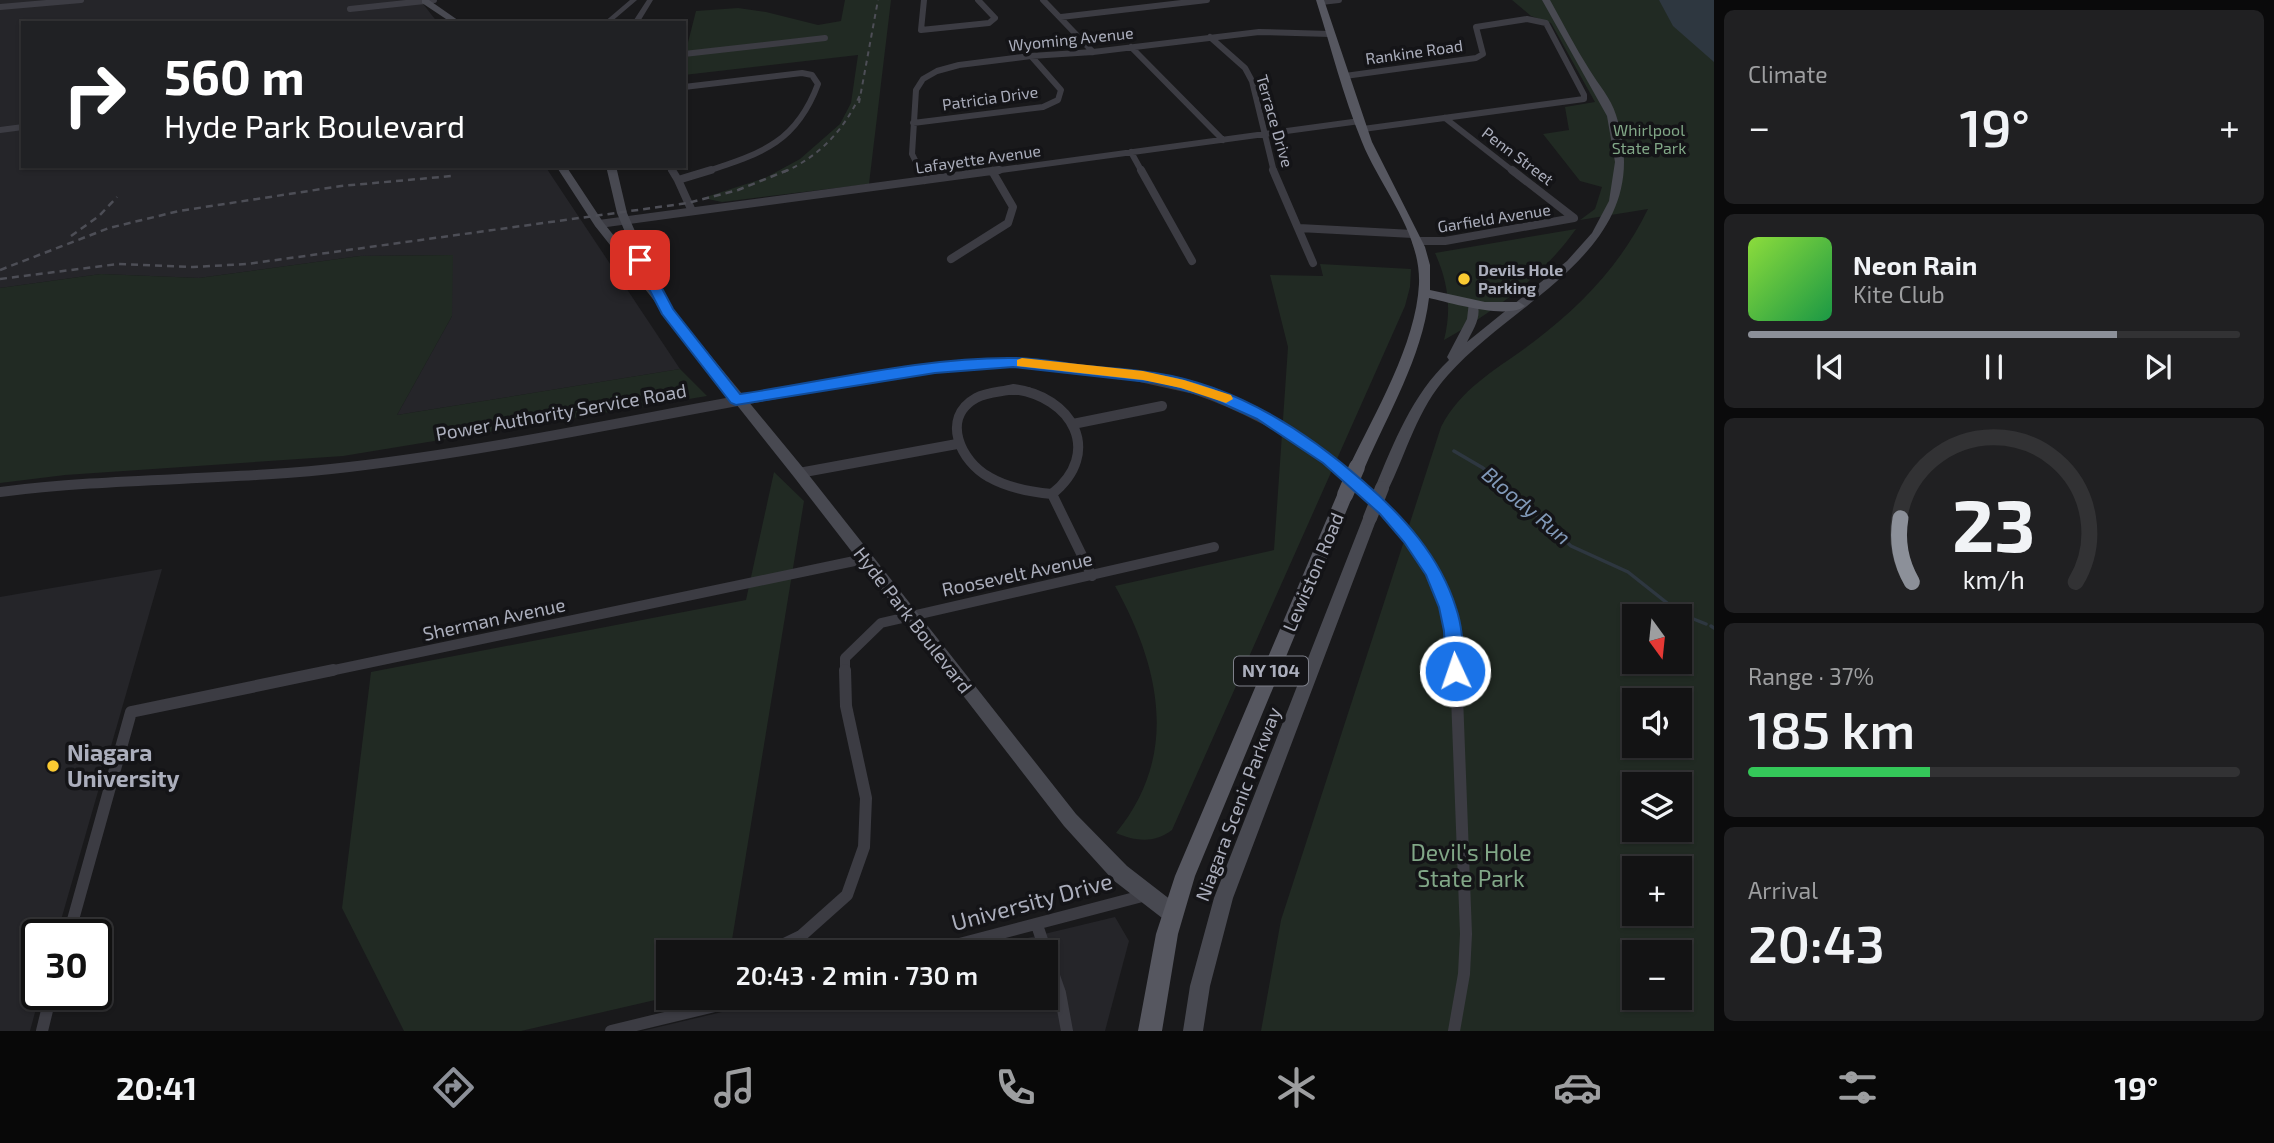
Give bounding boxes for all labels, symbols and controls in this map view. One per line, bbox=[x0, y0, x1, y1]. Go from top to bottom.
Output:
street label: Wyoming Avenue bbox=[1007, 22, 1134, 55]
street label: Rankine Road bbox=[1364, 35, 1464, 68]
text: 560 m bbox=[164, 46, 305, 105]
icon: right bbox=[49, 49, 140, 140]
text: Climate bbox=[1748, 60, 1828, 88]
street label: Terrace Drive bbox=[1253, 72, 1298, 169]
street label: Patricia Drive bbox=[941, 81, 1039, 114]
text: 19° bbox=[1959, 95, 2030, 157]
text: − bbox=[1748, 103, 1770, 149]
text: + bbox=[2219, 103, 2240, 149]
text: Hyde Park Boulevard bbox=[164, 106, 465, 144]
park label: Whirlpool State Park bbox=[1612, 120, 1686, 157]
street label: Penn Street bbox=[1479, 123, 1558, 189]
street label: Lafayette Avenue bbox=[914, 140, 1042, 177]
street label: Garfield Avenue bbox=[1436, 199, 1552, 236]
pin bbox=[610, 230, 670, 290]
icon: arrive bbox=[621, 241, 659, 279]
text: Neon Rain bbox=[1853, 249, 1977, 280]
place label: Devils Hole Parking bbox=[1478, 260, 1563, 297]
marker: Devils Hole Parking bbox=[1456, 271, 1472, 287]
text: Kite Club bbox=[1853, 280, 1945, 308]
icon: previous bbox=[1811, 348, 1849, 386]
icon: pause bbox=[1975, 348, 2013, 386]
icon: next bbox=[2139, 348, 2177, 386]
street label: Power Authority Service Road bbox=[434, 378, 688, 445]
water label: Bloody Run bbox=[1477, 461, 1576, 550]
text: 23 bbox=[1952, 479, 2036, 567]
street label: Lewiston Road bbox=[1277, 509, 1348, 635]
street label: Hyde Park Boulevard bbox=[849, 542, 977, 697]
street label: Roosevelt Avenue bbox=[939, 546, 1094, 601]
text: km/h bbox=[1963, 563, 2025, 593]
street label: Sherman Avenue bbox=[421, 592, 567, 645]
north arrow bbox=[1622, 604, 1692, 674]
map controls bbox=[1622, 604, 1692, 1010]
position arrow bbox=[1418, 634, 1492, 708]
road number: NY 104 bbox=[1234, 656, 1308, 686]
text: Range · 37% bbox=[1748, 662, 1874, 690]
button: sound bbox=[1622, 688, 1692, 758]
text: 185 km bbox=[1748, 697, 1915, 759]
street label: Niagara Scenic Parkway bbox=[1190, 704, 1285, 904]
place label: Niagara University bbox=[67, 738, 180, 792]
marker: Niagara University bbox=[45, 758, 61, 774]
button: layers bbox=[1622, 772, 1692, 842]
park label: Devil's Hole State Park bbox=[1410, 838, 1532, 892]
button: + bbox=[1622, 856, 1692, 926]
street label: University Drive bbox=[948, 866, 1115, 936]
text: Arrival bbox=[1748, 876, 1818, 904]
text: 20:43 bbox=[1748, 911, 1885, 973]
speed limit sign: 30 bbox=[21, 919, 112, 1010]
button: − bbox=[1622, 940, 1692, 1010]
text: 20:43 · 2 min · 730 m bbox=[736, 959, 978, 990]
icon: directions bbox=[429, 1063, 478, 1112]
icon: music bbox=[710, 1063, 759, 1112]
icon: phone bbox=[991, 1063, 1040, 1112]
icon: climate bbox=[1272, 1063, 1321, 1112]
icon: car bbox=[1553, 1063, 1602, 1112]
icon: filters bbox=[1833, 1063, 1882, 1112]
text: 20:41 bbox=[116, 1068, 197, 1106]
text: 19° bbox=[2114, 1068, 2158, 1106]

